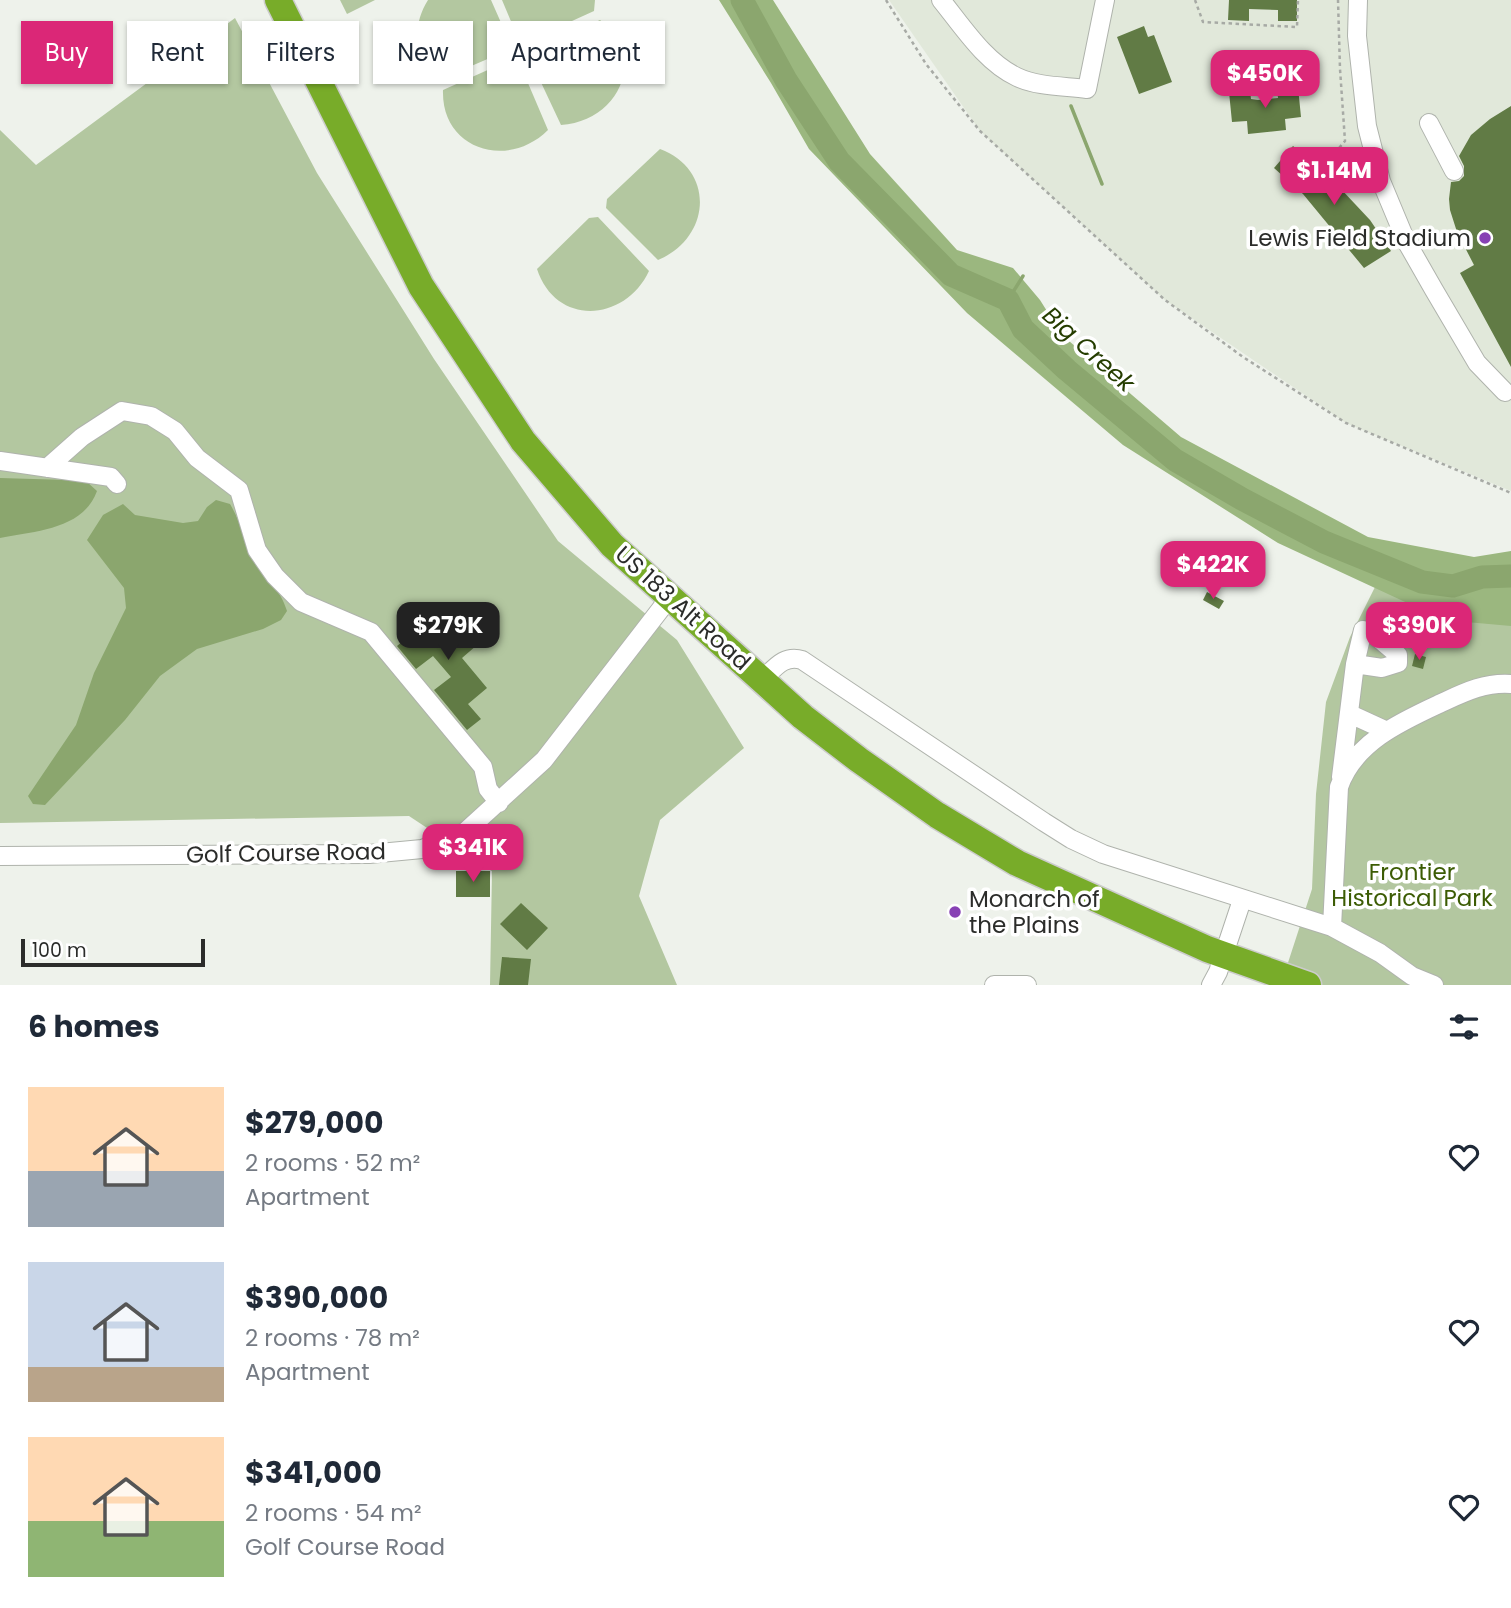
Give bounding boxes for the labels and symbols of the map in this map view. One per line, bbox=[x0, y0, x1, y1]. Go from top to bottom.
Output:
pin: $450K bbox=[1216, 50, 1314, 110]
pin: $1.14M bbox=[1277, 148, 1391, 207]
place label: Lewis Field Stadium bbox=[1248, 222, 1471, 254]
marker: Lewis Field Stadium bbox=[1477, 230, 1493, 246]
water label: Big Creek bbox=[1036, 299, 1143, 400]
street label: US 183 Alt Road bbox=[608, 538, 758, 678]
pin: $422K bbox=[1164, 542, 1262, 601]
pin: $279K bbox=[399, 602, 497, 662]
pin: $390K bbox=[1370, 602, 1468, 662]
pin: $341K bbox=[424, 824, 522, 884]
street label: Golf Course Road bbox=[186, 835, 386, 871]
park label: Frontier Historical Park bbox=[1331, 856, 1493, 914]
place label: Monarch of the Plains bbox=[969, 883, 1099, 941]
marker: Monarch of the Plains bbox=[947, 904, 963, 920]
scale bar bbox=[21, 936, 205, 968]

